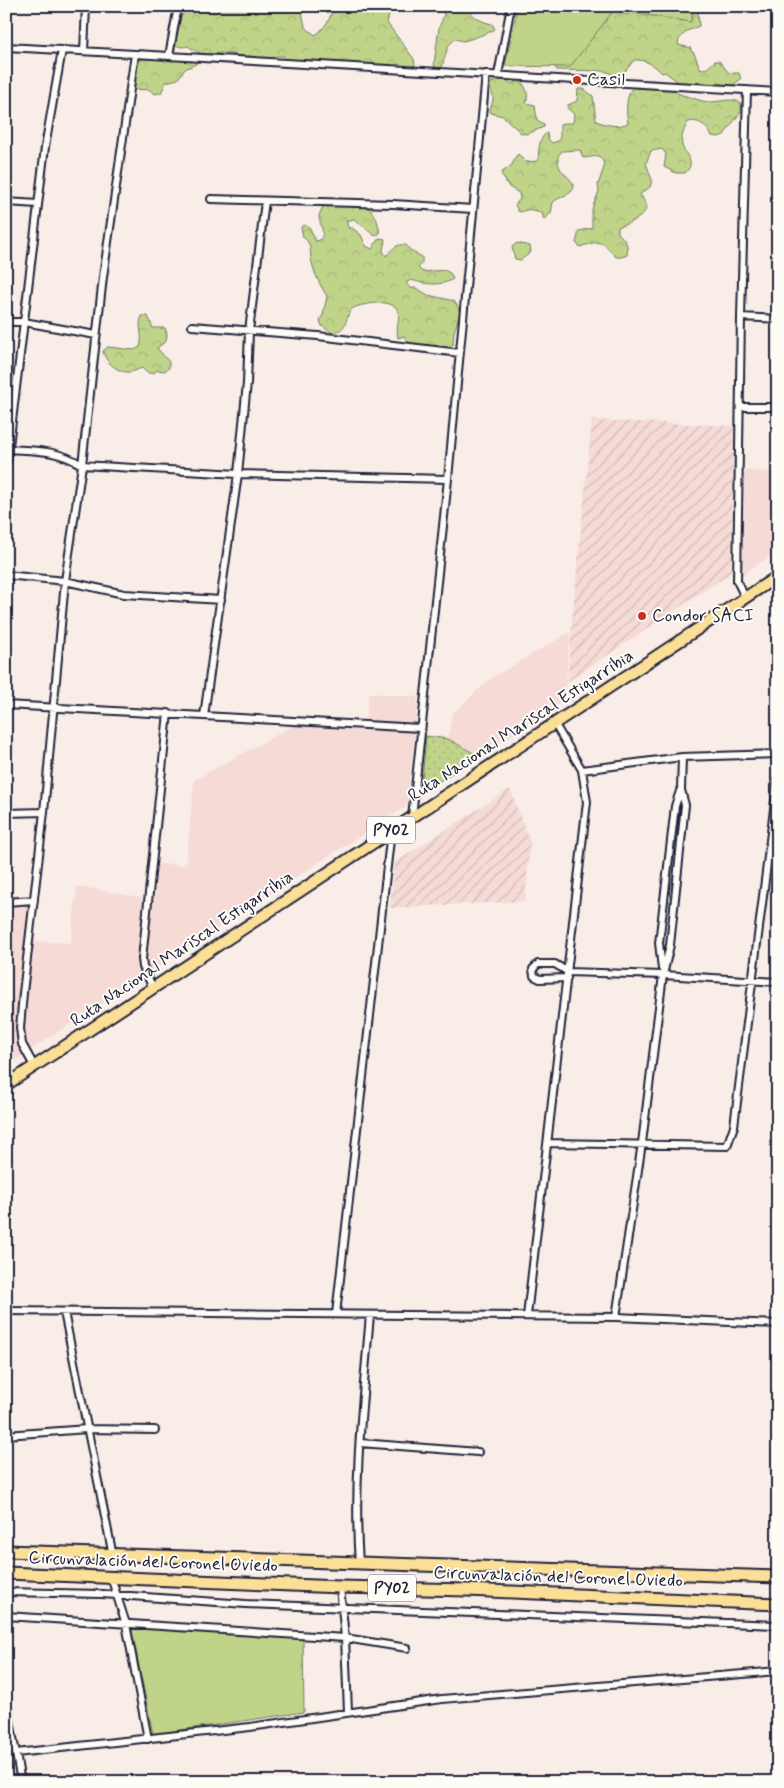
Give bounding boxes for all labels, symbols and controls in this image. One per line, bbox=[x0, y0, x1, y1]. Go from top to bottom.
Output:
place label: Casil bbox=[587, 68, 625, 92]
marker: Casil bbox=[571, 74, 583, 86]
place label: Condor SACI bbox=[652, 604, 754, 628]
marker: Condor SACI bbox=[636, 610, 648, 622]
street label: Ruta Nacional Mariscal Estigarribia bbox=[404, 644, 638, 808]
road number: PY02 bbox=[367, 816, 415, 844]
street label: Ruta Nacional Mariscal Estigarribia bbox=[66, 865, 298, 1033]
street label: Circunvalación del Coronel Oviedo bbox=[28, 1546, 278, 1578]
street label: Circunvalación del Coronel Oviedo bbox=[433, 1561, 683, 1593]
road number: PY02 bbox=[368, 1575, 416, 1602]

